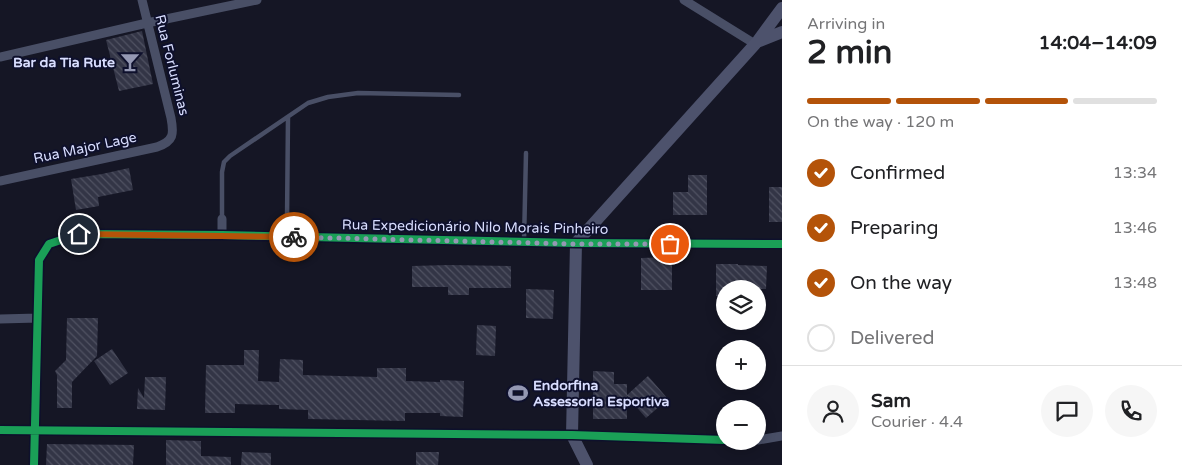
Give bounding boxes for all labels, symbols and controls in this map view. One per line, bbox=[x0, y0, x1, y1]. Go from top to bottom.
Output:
street label: Rua Forluminas bbox=[151, 13, 193, 117]
text: Arriving in bbox=[807, 14, 885, 34]
text: 14:04–14:09 bbox=[1038, 32, 1157, 54]
text: 2 min bbox=[807, 34, 892, 72]
bar icon: Bar da Tia Rute bbox=[119, 51, 141, 73]
place label: Bar da Tia Rute bbox=[13, 54, 115, 71]
text: On the way · 120 m bbox=[807, 112, 954, 132]
street label: Rua Major Lage bbox=[32, 129, 138, 167]
icon: check bbox=[807, 159, 835, 187]
text: Confirmed bbox=[850, 162, 945, 184]
text: 13:34 bbox=[1113, 163, 1157, 183]
courier bbox=[269, 212, 319, 262]
pin bbox=[58, 213, 100, 255]
icon: check bbox=[807, 214, 835, 242]
street label: Rua Expedicionário Nilo Morais Pinheiro bbox=[342, 216, 608, 238]
text: Preparing bbox=[850, 217, 939, 239]
text: 13:46 bbox=[1113, 218, 1157, 238]
icon: home bbox=[65, 220, 93, 248]
icon: bike bbox=[280, 223, 308, 251]
pin bbox=[649, 223, 691, 265]
icon: bag bbox=[656, 230, 684, 258]
icon: check bbox=[807, 269, 835, 297]
text: On the way bbox=[850, 272, 952, 294]
text: 13:48 bbox=[1113, 273, 1157, 293]
map controls bbox=[716, 280, 766, 450]
button: layers bbox=[716, 280, 766, 330]
text: Delivered bbox=[850, 327, 935, 349]
button: + bbox=[716, 340, 766, 390]
place label: Endorfina Assessoria Esportiva bbox=[533, 377, 670, 410]
sports icon: Endorfina Assessoria Esportiva bbox=[507, 382, 529, 404]
button: person bbox=[807, 385, 859, 437]
button: chat bbox=[1041, 385, 1093, 437]
button: phone bbox=[1105, 385, 1157, 437]
text: Sam bbox=[871, 390, 911, 412]
button: − bbox=[716, 400, 766, 450]
text: Courier · 4.4 bbox=[871, 412, 963, 432]

